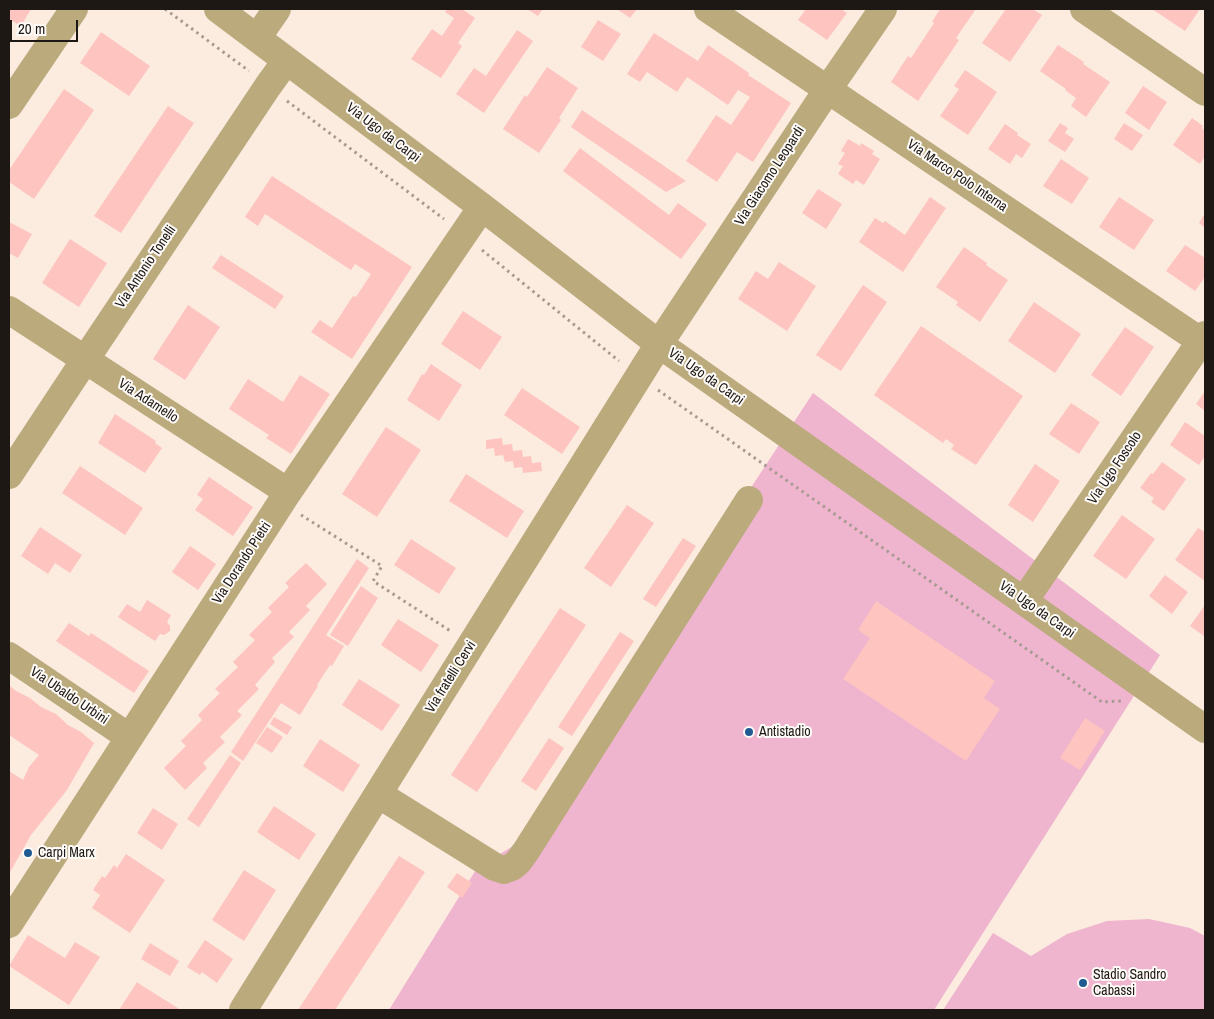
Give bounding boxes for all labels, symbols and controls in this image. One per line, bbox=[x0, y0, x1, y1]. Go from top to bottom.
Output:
scale bar bbox=[12, 10, 80, 42]
text: 20 m bbox=[18, 18, 45, 39]
street label: Via Ugo da Carpi bbox=[343, 100, 423, 166]
street label: Via Giacomo Leopardi bbox=[732, 123, 808, 229]
street label: Via Marco Polo Interna bbox=[904, 136, 1010, 216]
street label: Via Antonio Tonelli bbox=[112, 222, 180, 312]
street label: Via Ugo da Carpi bbox=[665, 345, 747, 409]
street label: Via Adamello bbox=[115, 375, 181, 427]
street label: Via Ugo Foscolo bbox=[1085, 428, 1145, 508]
street label: Via Dorando Pietri bbox=[209, 519, 275, 607]
street label: Via Ugo da Carpi bbox=[996, 578, 1078, 642]
street label: Via fratelli Cervi bbox=[422, 638, 480, 716]
street label: Via Ubaldo Urbini bbox=[27, 664, 111, 728]
place label: Antistadio bbox=[759, 724, 811, 740]
marker: Antistadio bbox=[743, 726, 755, 738]
place label: Carpi Marx bbox=[38, 845, 95, 861]
marker: Carpi Marx bbox=[22, 847, 34, 859]
place label: Stadio Sandro Cabassi bbox=[1093, 967, 1166, 1000]
marker: Stadio Sandro Cabassi bbox=[1077, 977, 1089, 989]

